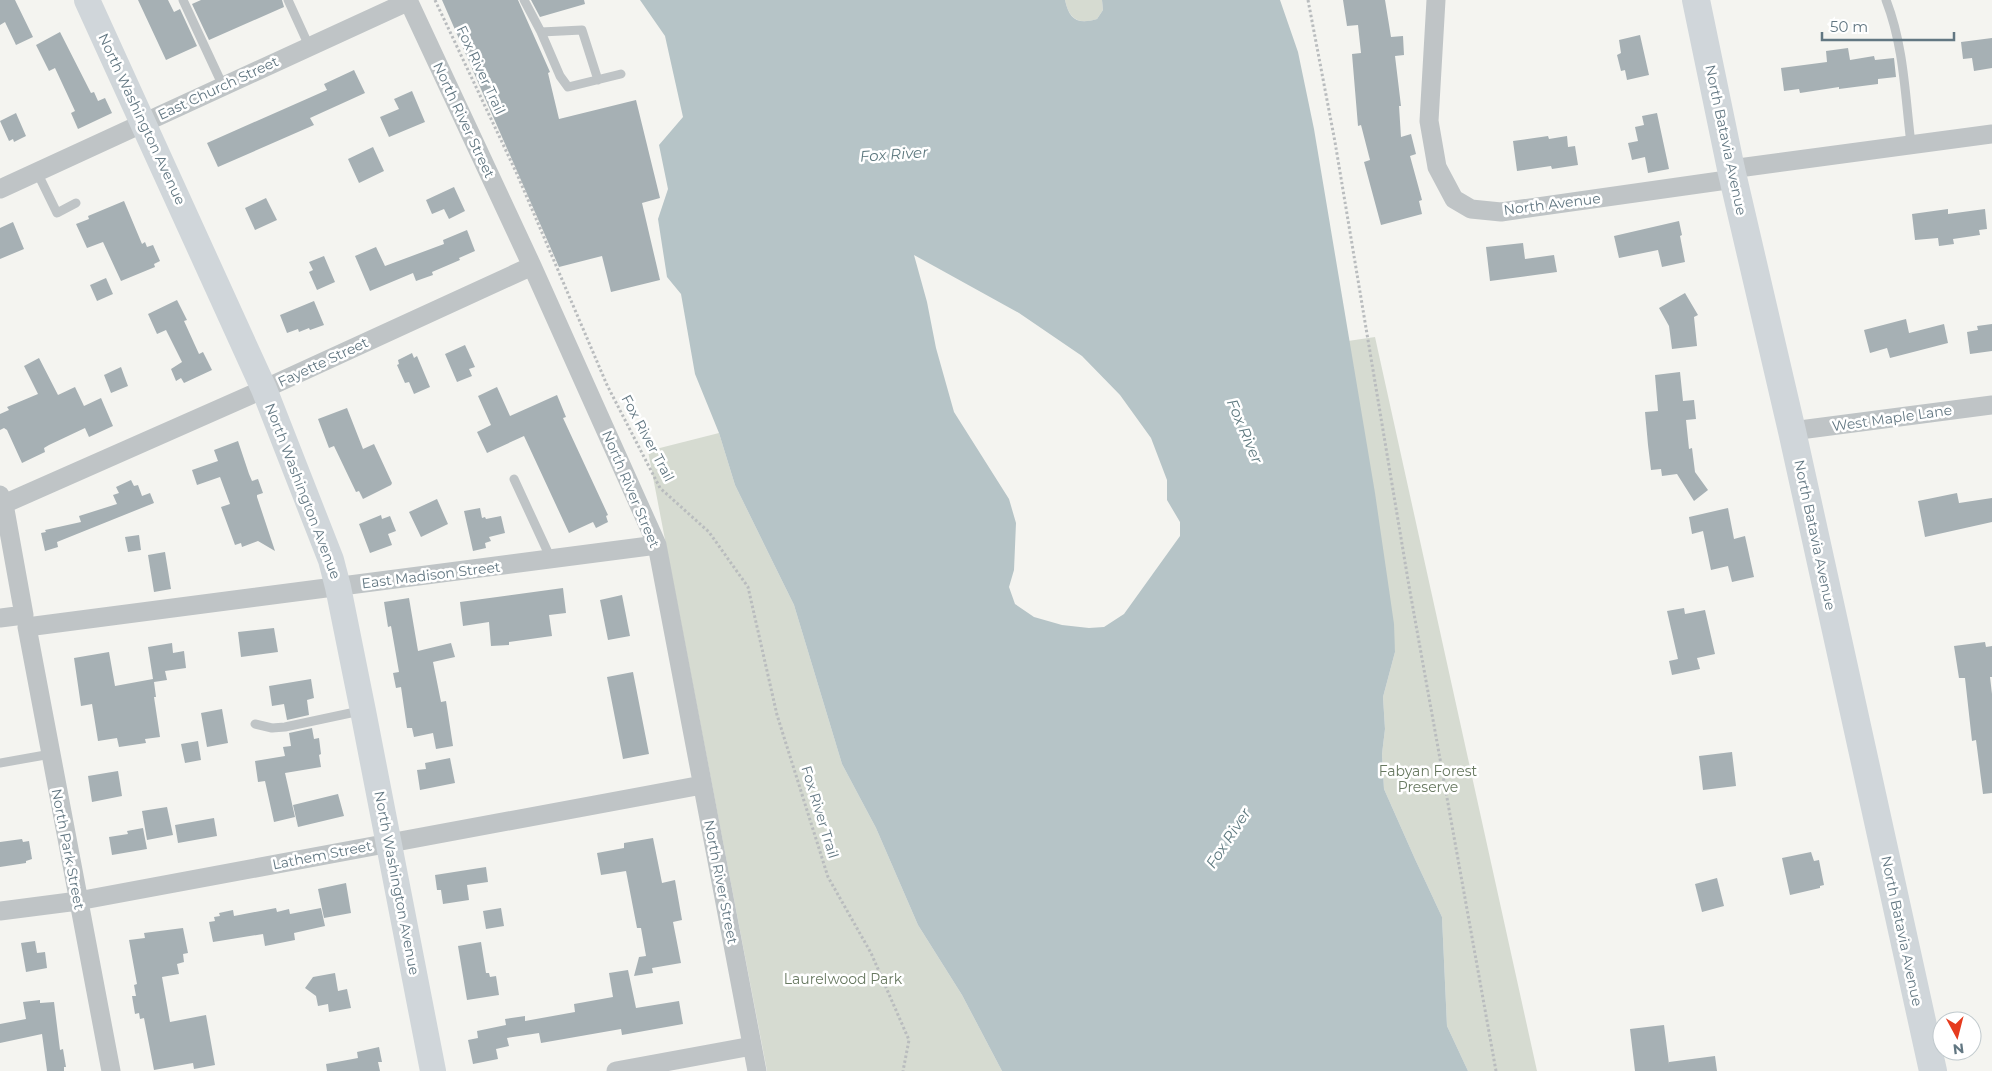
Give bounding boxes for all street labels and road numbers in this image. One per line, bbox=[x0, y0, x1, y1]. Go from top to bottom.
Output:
street label: Fox River Trail bbox=[453, 23, 509, 117]
street label: North Washington Avenue bbox=[94, 30, 190, 208]
street label: East Church Street bbox=[155, 52, 282, 124]
street label: North River Street bbox=[429, 59, 499, 181]
street label: North Batavia Avenue bbox=[1701, 63, 1751, 217]
street label: North Avenue bbox=[1502, 189, 1602, 219]
street label: Fayette Street bbox=[275, 333, 371, 391]
street label: Fox River Trail bbox=[618, 391, 678, 485]
street label: North Washington Avenue bbox=[261, 400, 345, 582]
street label: West Maple Lane bbox=[1831, 401, 1953, 435]
street label: North River Street bbox=[598, 427, 664, 551]
street label: North Batavia Avenue bbox=[1790, 458, 1840, 612]
street label: East Madison Street bbox=[361, 558, 502, 592]
street label: Fox River Trail bbox=[797, 763, 843, 861]
street label: North Park Street bbox=[47, 787, 89, 911]
street label: North Washington Avenue bbox=[370, 789, 424, 977]
street label: North River Street bbox=[700, 818, 742, 946]
street label: Lathem Street bbox=[271, 836, 374, 873]
street label: North Batavia Avenue bbox=[1877, 854, 1927, 1008]

